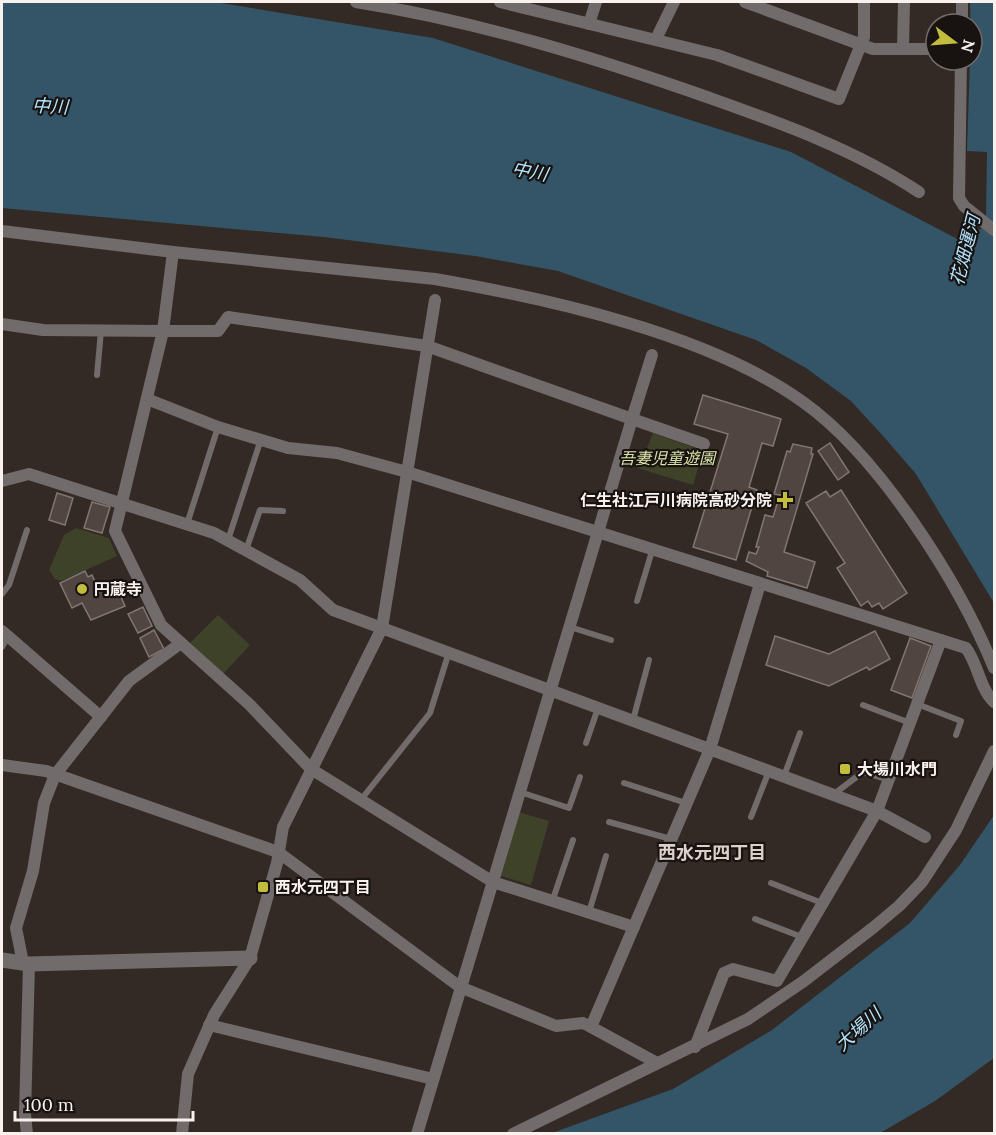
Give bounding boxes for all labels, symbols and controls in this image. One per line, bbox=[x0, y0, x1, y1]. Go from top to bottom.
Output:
north arrow bbox=[924, 12, 984, 72]
text: N bbox=[957, 37, 980, 55]
water label: 中川 bbox=[31, 94, 71, 119]
water label: 中川 bbox=[510, 156, 552, 186]
water label: 花畑運河 bbox=[945, 209, 986, 288]
park label: 吾妻児童遊園 bbox=[619, 448, 717, 468]
place label: 仁生社江戸川病院高砂分院 bbox=[580, 490, 772, 510]
marker: 仁生社江戸川病院高砂分院 bbox=[776, 491, 794, 509]
place label: 円蔵寺 bbox=[94, 579, 142, 599]
marker: 円蔵寺 bbox=[75, 582, 89, 596]
place label: 大場川水門 bbox=[857, 759, 937, 779]
marker: 大場川水門 bbox=[838, 762, 852, 776]
district label: 西水元四丁目 bbox=[658, 841, 766, 864]
place label: 西水元四丁目 bbox=[275, 877, 371, 897]
marker: 西水元四丁目 bbox=[256, 880, 270, 894]
water label: 大場川 bbox=[830, 1001, 887, 1056]
scale bar bbox=[15, 1084, 194, 1122]
text: 100 m bbox=[24, 1093, 74, 1116]

